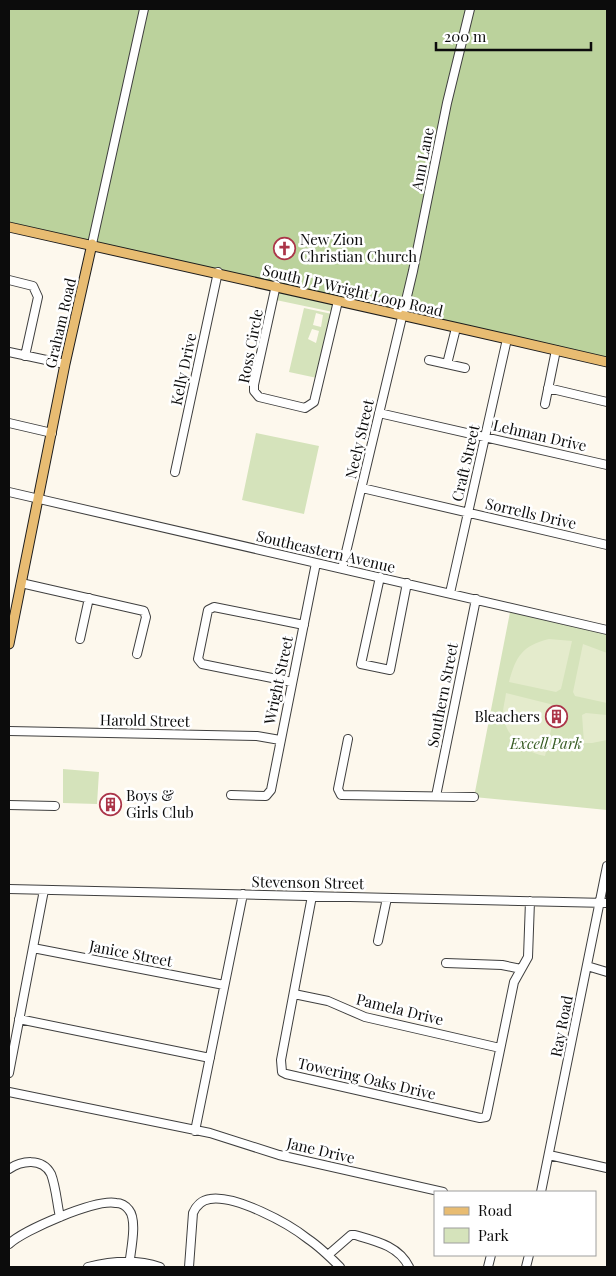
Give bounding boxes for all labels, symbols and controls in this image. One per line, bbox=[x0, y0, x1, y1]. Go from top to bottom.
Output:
scale bar bbox=[436, 20, 591, 52]
text: 200 m bbox=[444, 26, 487, 46]
street label: Ann Lane bbox=[406, 126, 438, 193]
place label: New Zion Christian Church bbox=[300, 229, 417, 266]
church icon: New Zion Christian Church bbox=[272, 236, 296, 260]
street label: South J P Wright Loop Road bbox=[261, 260, 445, 321]
street label: Graham Road bbox=[40, 276, 80, 370]
street label: Ross Circle bbox=[233, 307, 267, 385]
street label: Kelly Drive bbox=[166, 331, 200, 407]
street label: Neely Street bbox=[340, 397, 378, 481]
street label: Lehman Drive bbox=[491, 415, 589, 455]
street label: Craft Street bbox=[446, 422, 484, 504]
street label: Sorrells Drive bbox=[484, 493, 578, 533]
street label: Southeastern Avenue bbox=[254, 525, 398, 577]
street label: Wright Street bbox=[259, 633, 297, 727]
street label: Southern Street bbox=[422, 640, 462, 749]
building icon: Bleachers bbox=[544, 704, 568, 728]
place label: Bleachers bbox=[475, 706, 540, 726]
street label: Harold Street bbox=[100, 709, 191, 731]
park label: Excell Park bbox=[509, 733, 582, 753]
place label: Boys & Girls Club bbox=[126, 785, 194, 822]
building icon: Boys & Girls Club bbox=[98, 792, 122, 816]
street label: Stevenson Street bbox=[252, 871, 365, 893]
street label: Janice Street bbox=[87, 935, 175, 971]
street label: Pamela Drive bbox=[354, 989, 446, 1029]
street label: Ray Road bbox=[545, 993, 577, 1058]
street label: Towering Oaks Drive bbox=[296, 1052, 438, 1104]
street label: Jane Drive bbox=[284, 1132, 357, 1168]
legend bbox=[434, 1191, 596, 1256]
text: Road bbox=[478, 1200, 512, 1220]
text: Park bbox=[478, 1225, 510, 1245]

